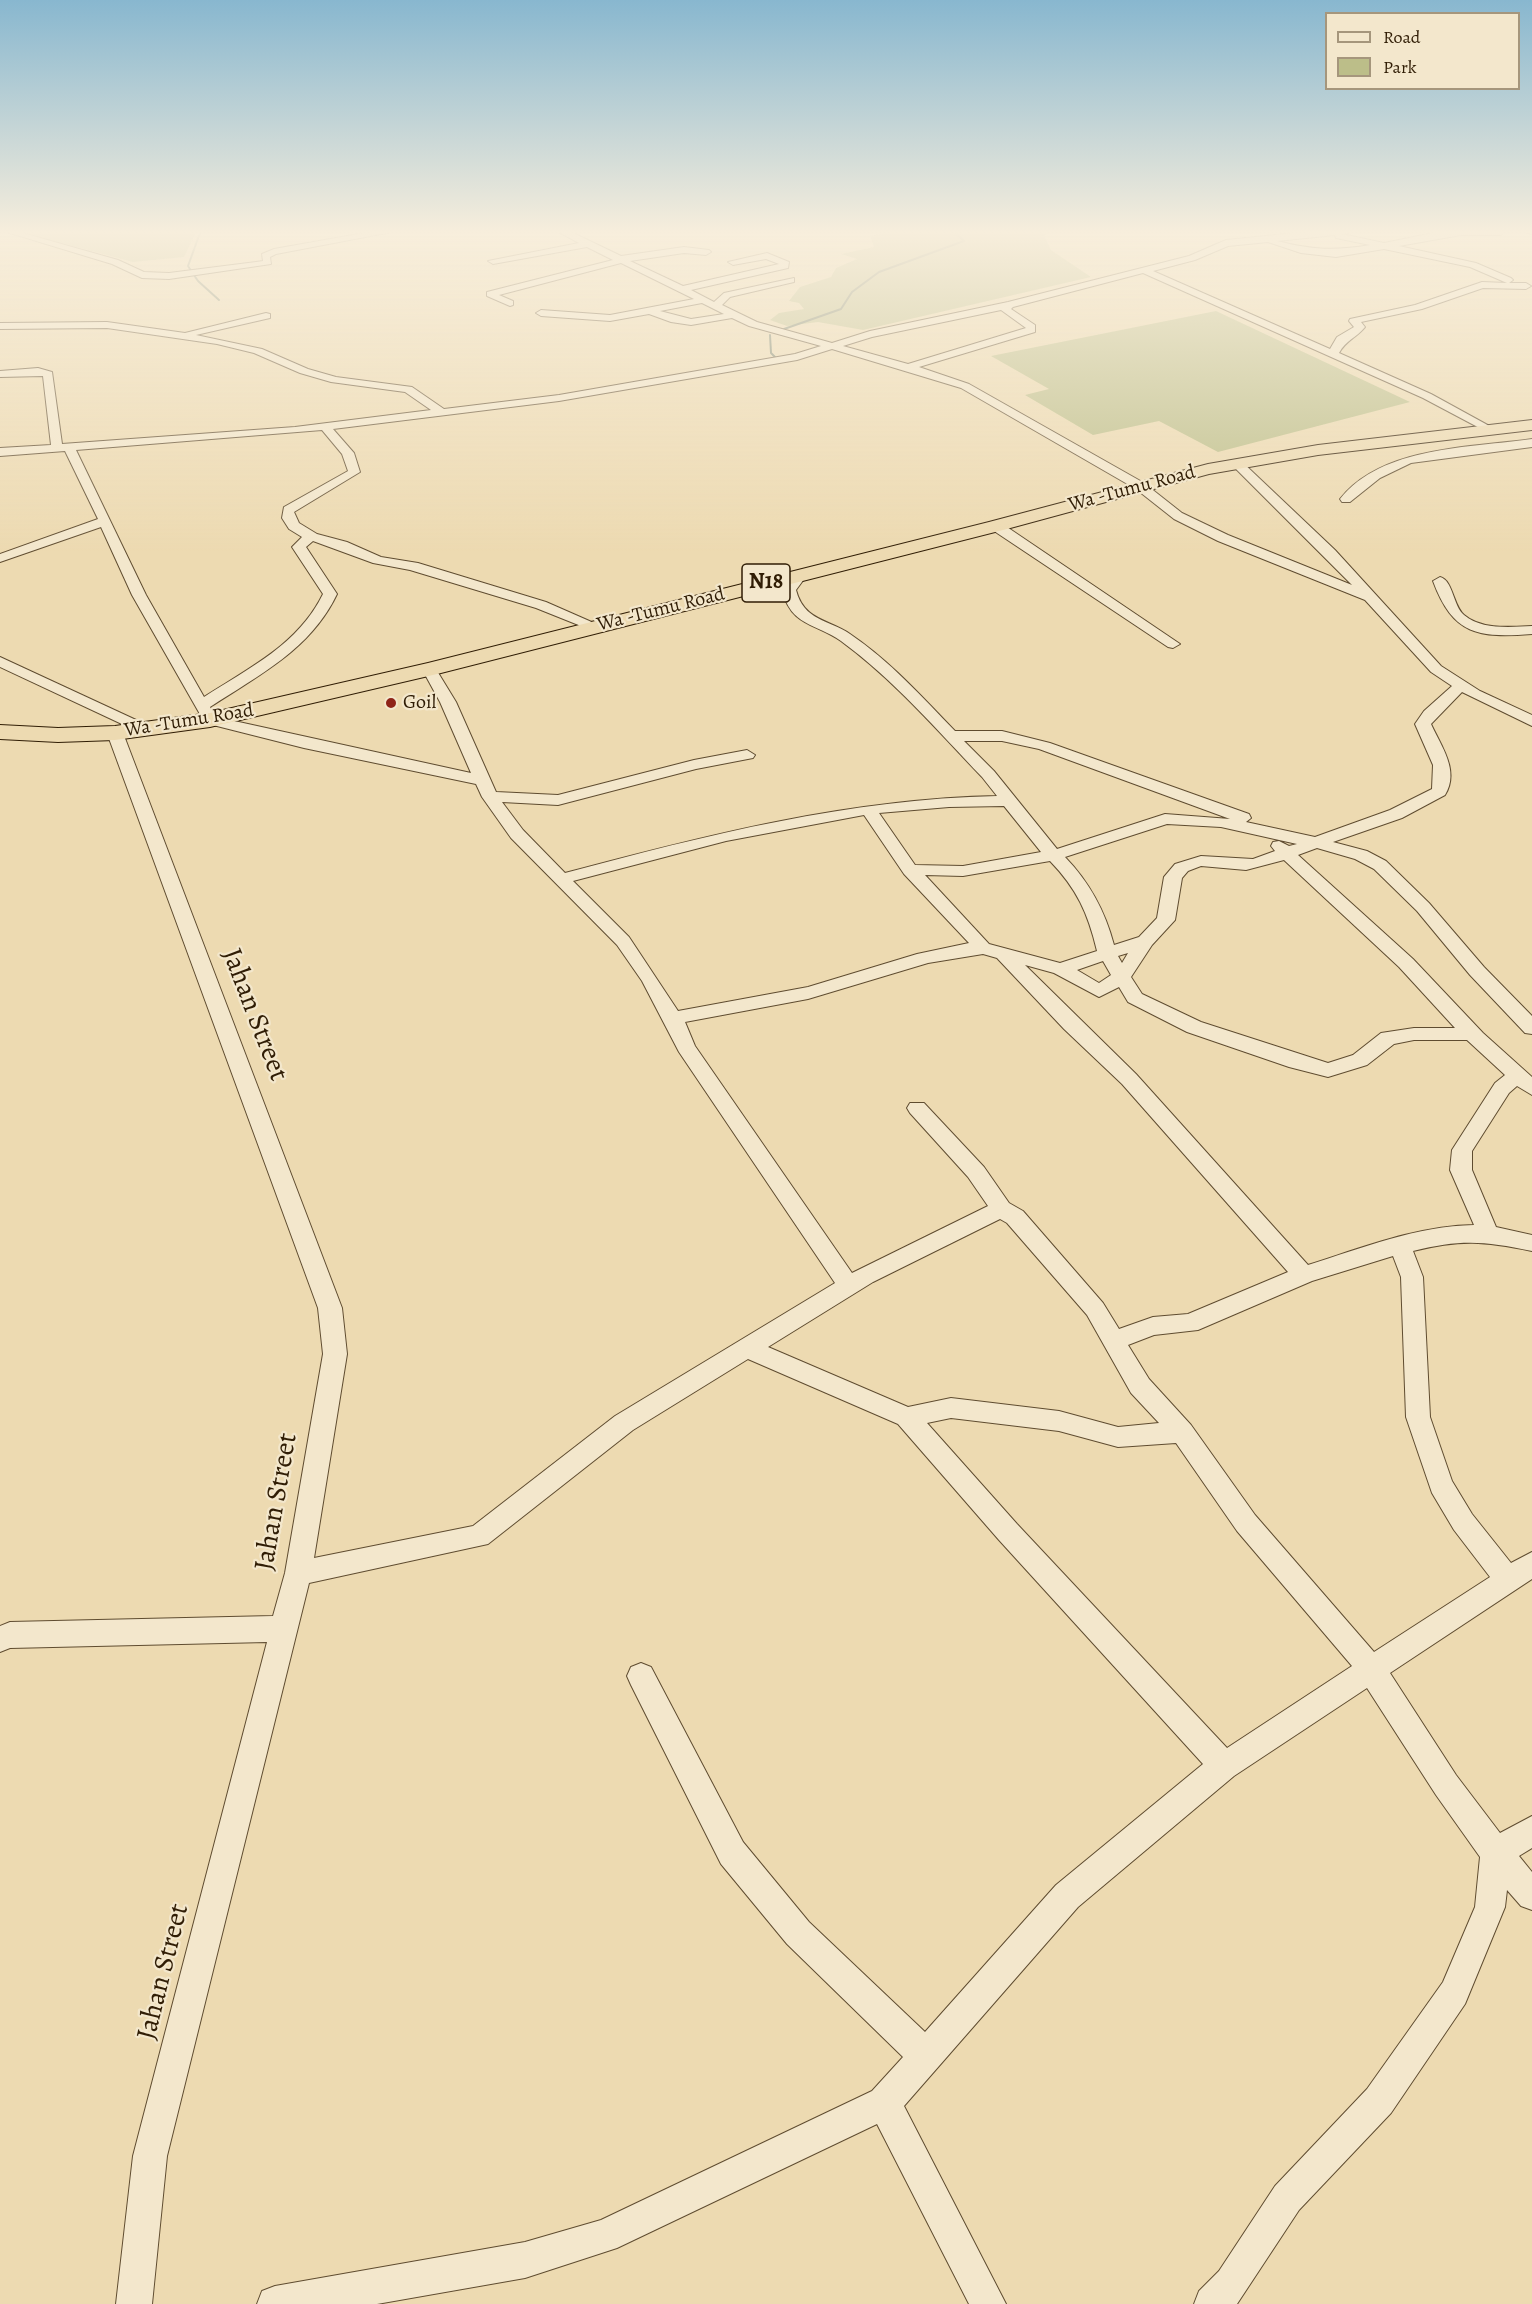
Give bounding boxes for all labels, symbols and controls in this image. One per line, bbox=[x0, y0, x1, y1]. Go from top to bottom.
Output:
legend bbox=[1325, 12, 1520, 90]
text: Road bbox=[1383, 25, 1420, 49]
text: Park bbox=[1383, 55, 1417, 79]
street label: Wa -Tumu Road bbox=[1066, 460, 1198, 518]
road number: N18 bbox=[742, 564, 790, 602]
street label: Wa -Tumu Road bbox=[595, 583, 727, 637]
place label: Goil bbox=[403, 691, 436, 715]
marker: Goil bbox=[384, 696, 398, 710]
street label: Wa -Tumu Road bbox=[123, 699, 255, 743]
street label: Jahan Street bbox=[213, 944, 295, 1086]
street label: Jahan Street bbox=[248, 1431, 306, 1573]
street label: Jahan Street bbox=[131, 1900, 197, 2044]

